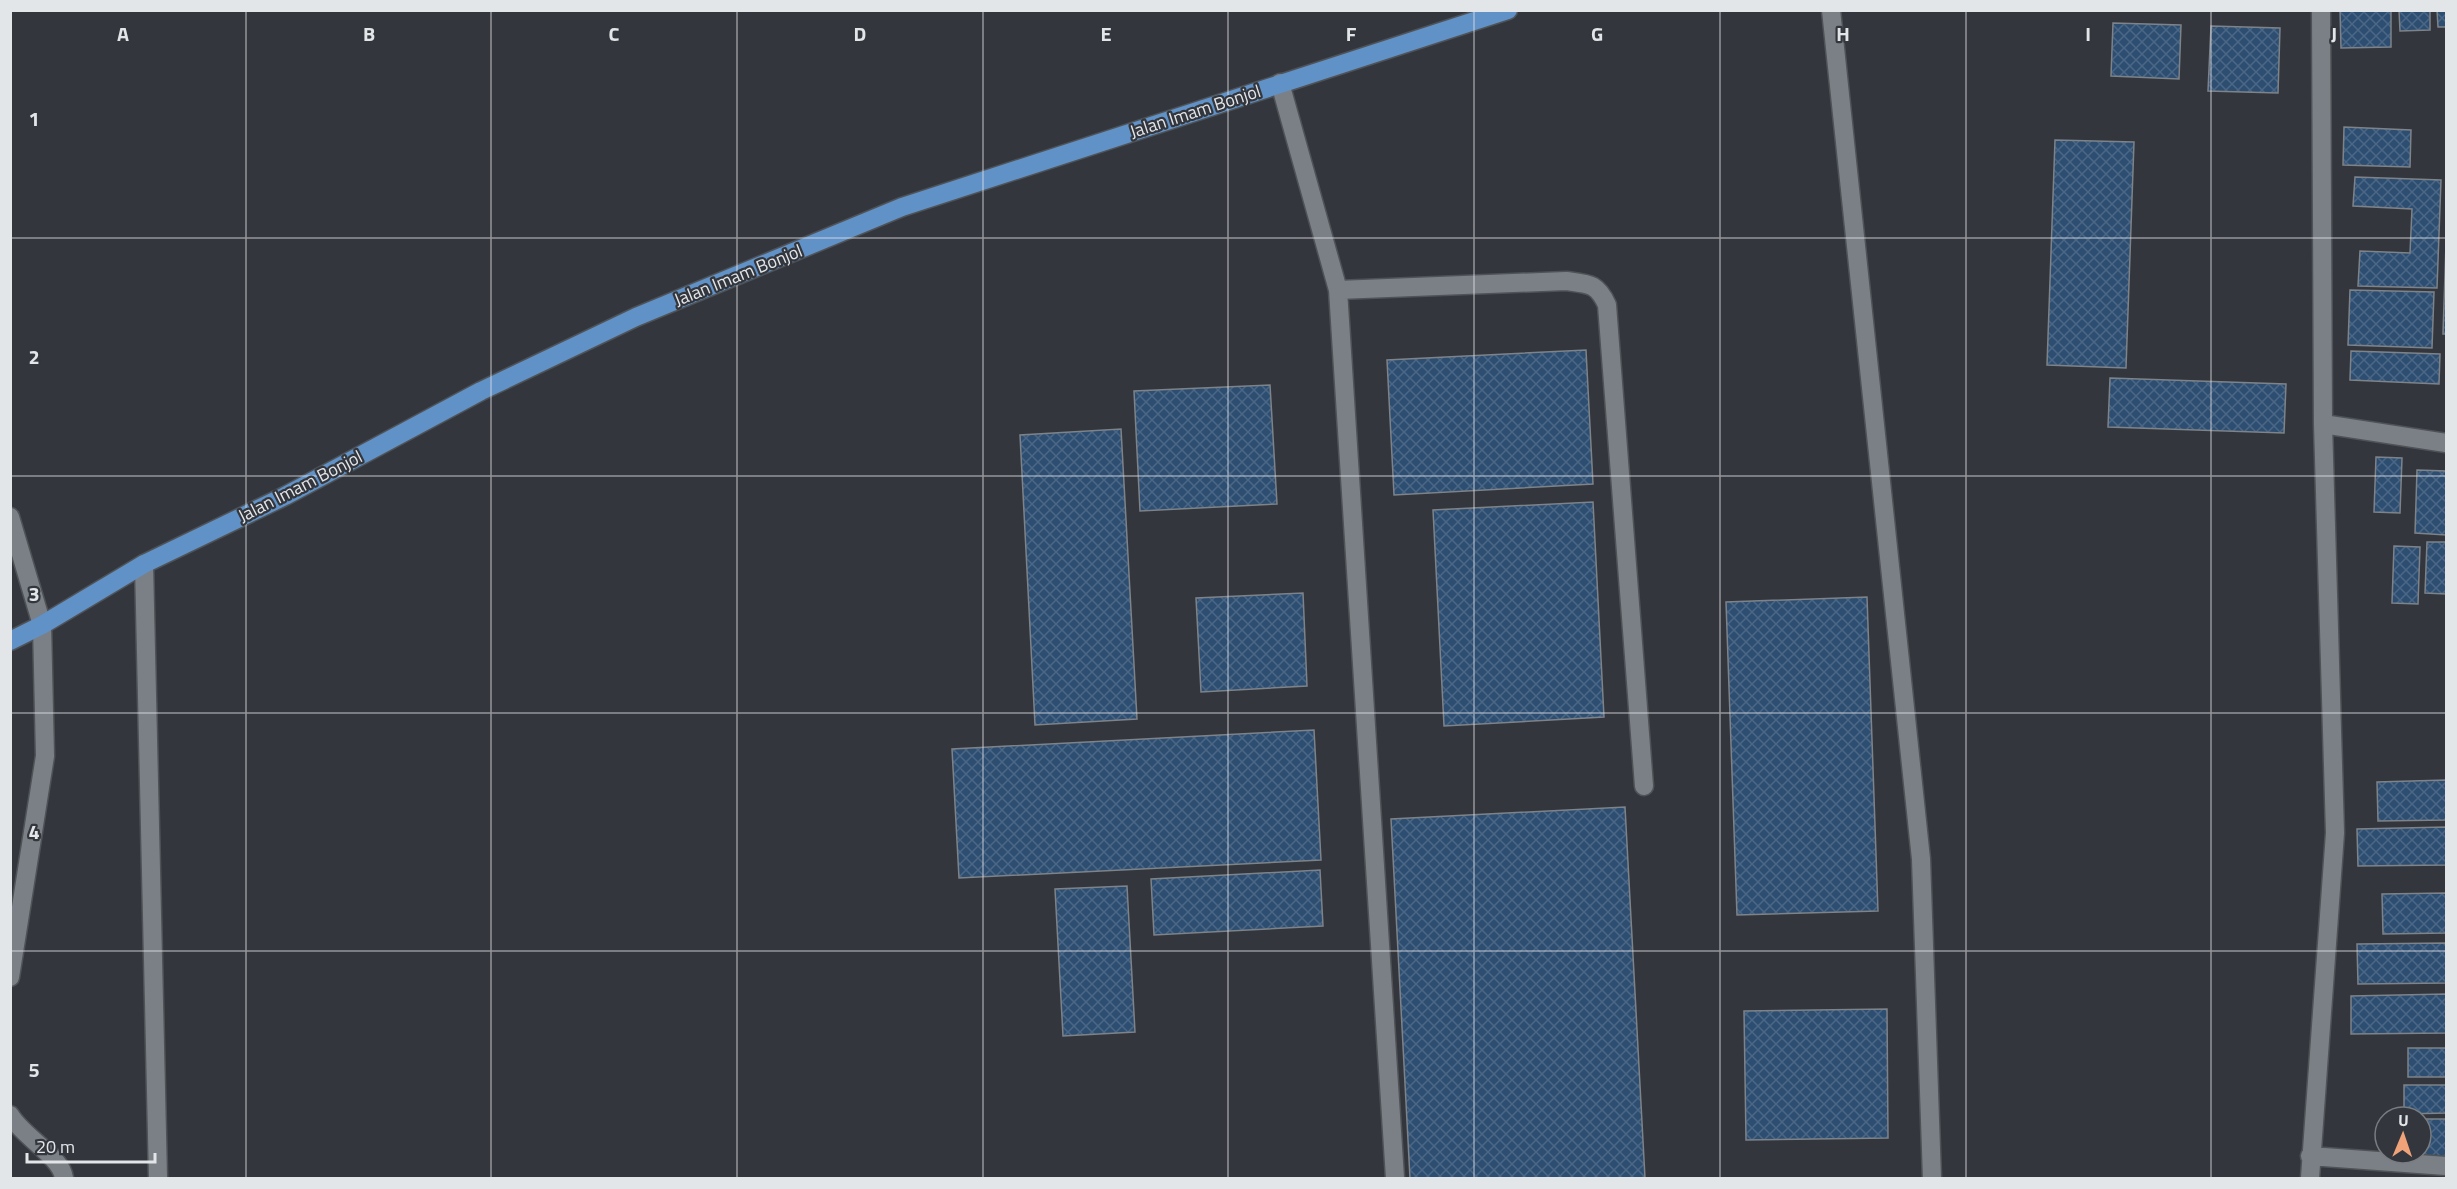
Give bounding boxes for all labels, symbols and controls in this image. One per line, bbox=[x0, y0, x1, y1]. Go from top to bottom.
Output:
text: A bbox=[117, 18, 129, 49]
text: B bbox=[363, 18, 375, 49]
text: C bbox=[609, 18, 620, 49]
text: D bbox=[854, 18, 866, 49]
text: E bbox=[1100, 18, 1112, 49]
text: F bbox=[1346, 18, 1357, 49]
text: G bbox=[1591, 18, 1603, 49]
text: H bbox=[1836, 18, 1850, 49]
text: I bbox=[2085, 18, 2091, 49]
text: J bbox=[2331, 18, 2337, 49]
street label: Jalan Imam Bonjol bbox=[1126, 77, 1264, 145]
text: 1 bbox=[28, 103, 40, 134]
street label: Jalan Imam Bonjol bbox=[670, 237, 806, 313]
text: 2 bbox=[28, 341, 40, 372]
street label: Jalan Imam Bonjol bbox=[233, 443, 367, 529]
text: 3 bbox=[28, 578, 40, 609]
text: 4 bbox=[28, 816, 40, 847]
text: 5 bbox=[28, 1054, 40, 1085]
north arrow bbox=[2373, 1105, 2433, 1165]
text: U bbox=[2398, 1108, 2409, 1132]
scale bar bbox=[27, 1126, 154, 1164]
text: 20 m bbox=[36, 1133, 75, 1160]

